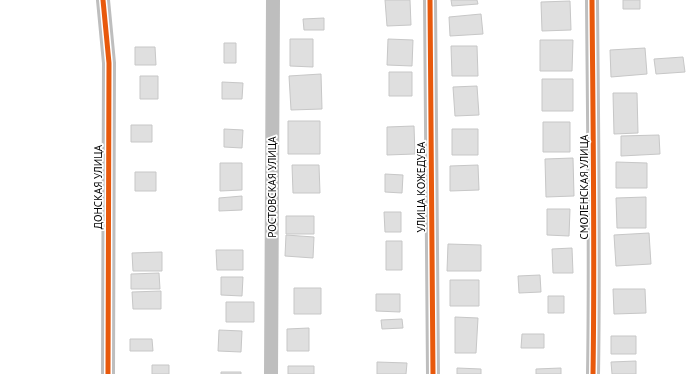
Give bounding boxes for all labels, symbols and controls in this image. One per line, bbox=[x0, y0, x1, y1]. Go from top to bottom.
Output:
street label: СМОЛЕНСКАЯ УЛИЦА bbox=[577, 134, 591, 239]
street label: РОСТОВСКАЯ УЛИЦА bbox=[265, 136, 279, 238]
street label: УЛИЦА КОЖЕДУБА bbox=[414, 141, 428, 232]
street label: ДОНСКАЯ УЛИЦА bbox=[91, 144, 105, 229]

